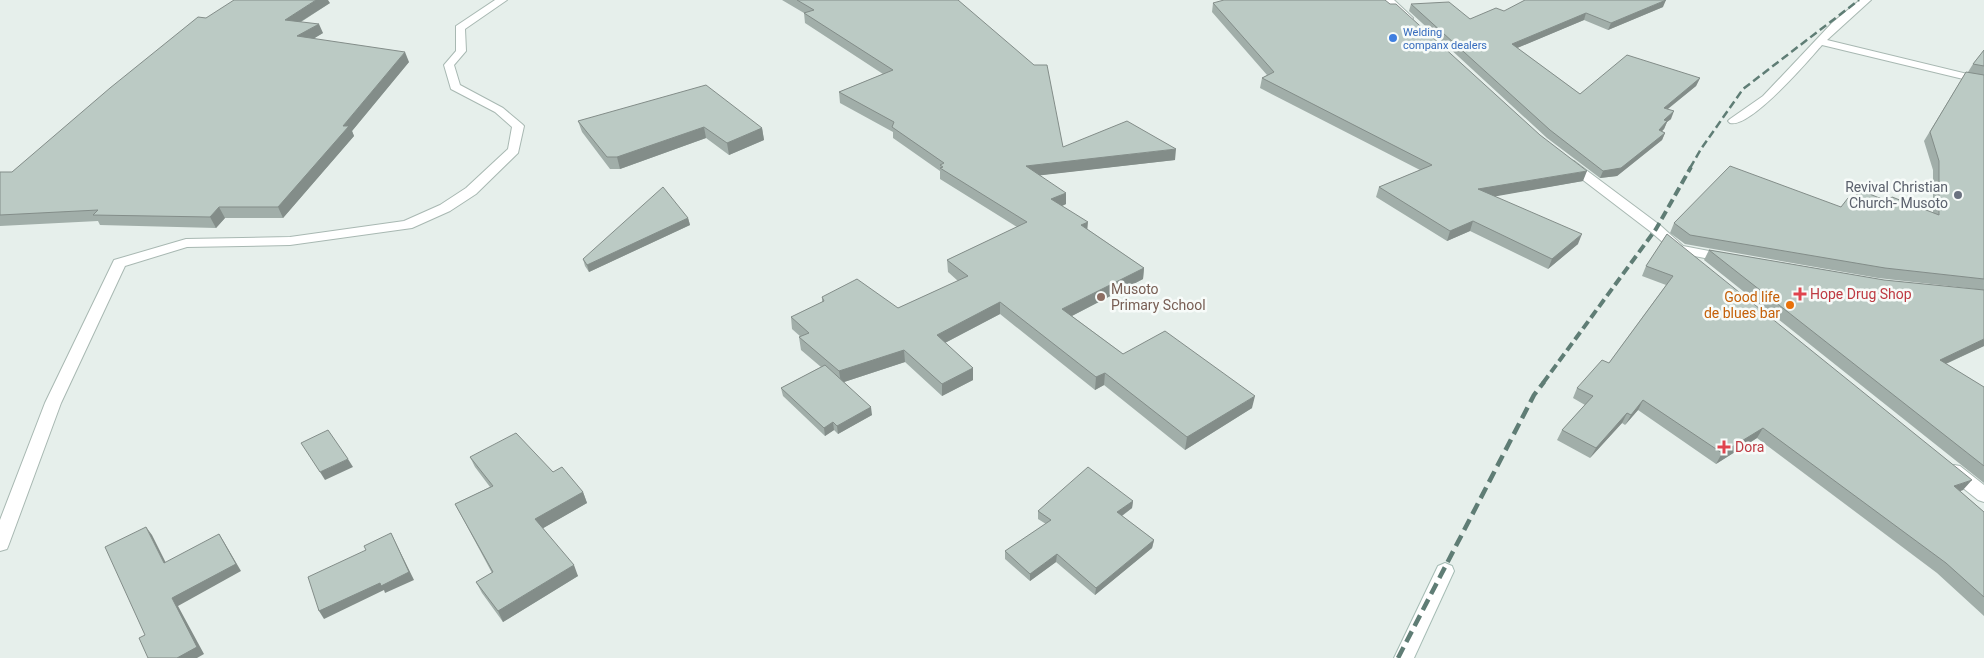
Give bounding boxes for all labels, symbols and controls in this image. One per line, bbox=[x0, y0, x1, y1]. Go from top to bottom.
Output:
place label: Welding companx dealers bbox=[1403, 26, 1487, 52]
marker: Welding companx dealers bbox=[1387, 32, 1399, 44]
place label: Revival Christian Church- Musoto bbox=[1845, 179, 1948, 211]
marker: Revival Christian Church- Musoto bbox=[1952, 189, 1964, 201]
place label: Musoto Primary School bbox=[1111, 281, 1206, 313]
place label: Hope Drug Shop bbox=[1810, 286, 1912, 302]
marker: Hope Drug Shop bbox=[1794, 288, 1806, 300]
place label: Good life de blues bar bbox=[1704, 289, 1780, 321]
marker: Musoto Primary School bbox=[1095, 291, 1107, 303]
marker: Good life de blues bar bbox=[1784, 299, 1796, 311]
place label: Dora bbox=[1735, 439, 1764, 455]
marker: Dora bbox=[1717, 440, 1731, 454]

